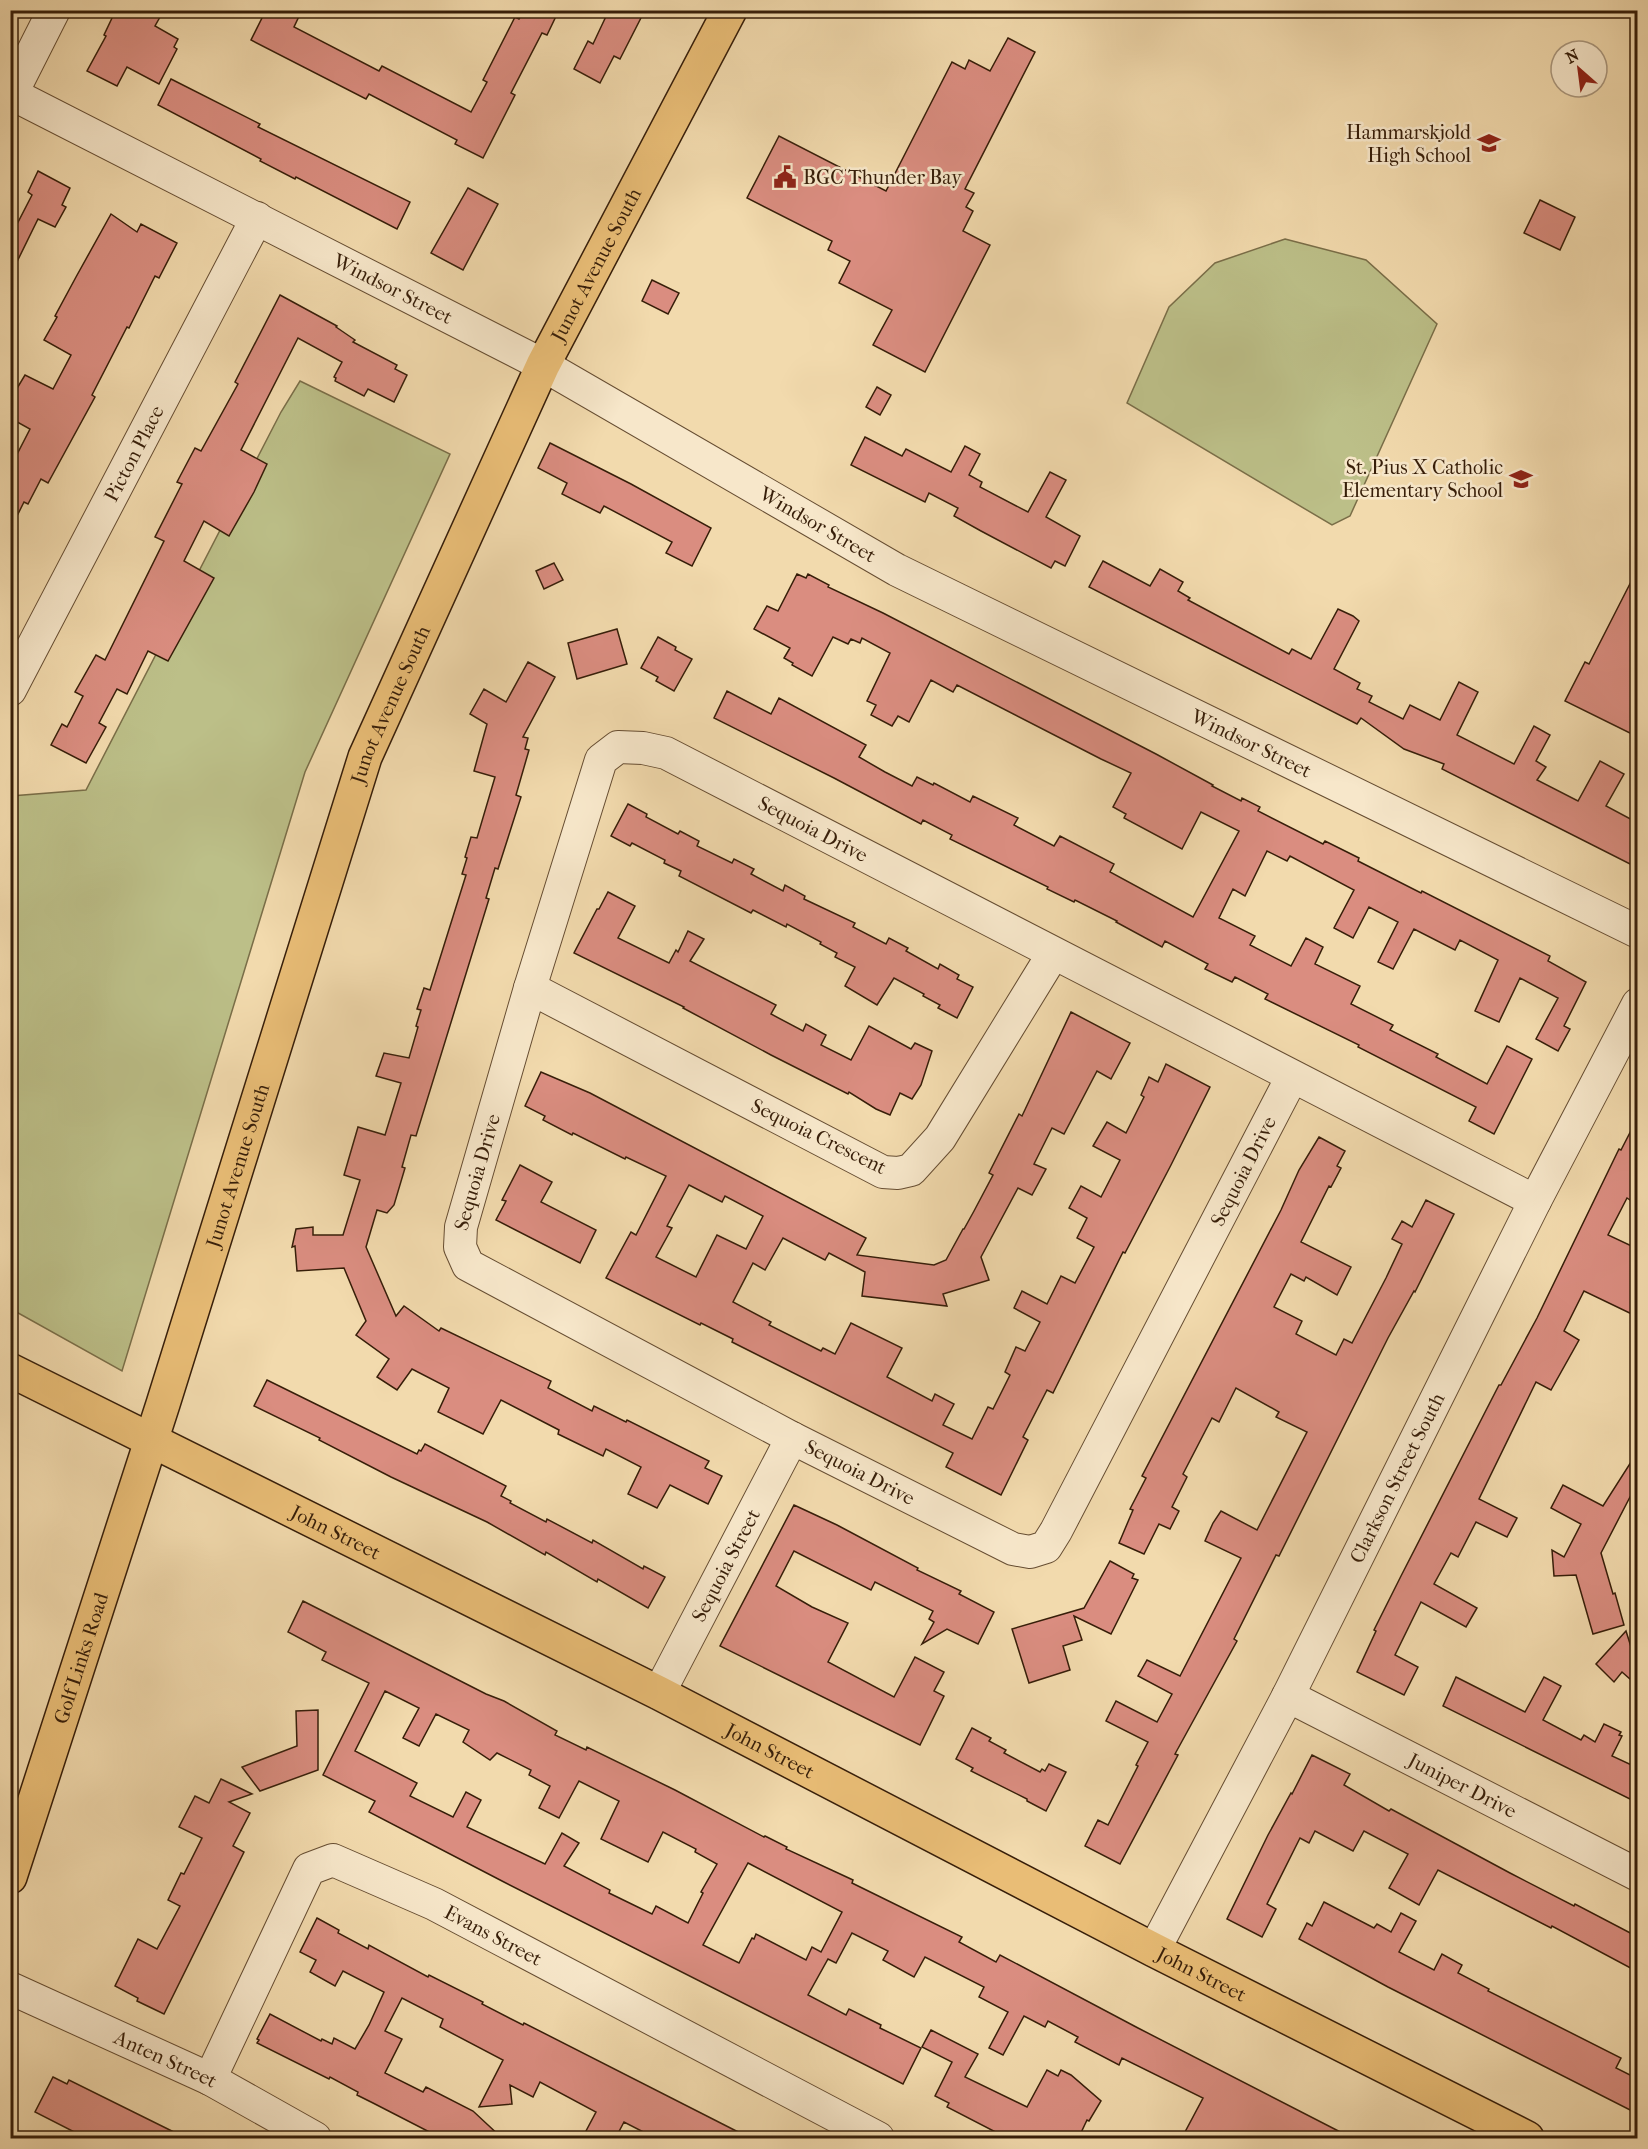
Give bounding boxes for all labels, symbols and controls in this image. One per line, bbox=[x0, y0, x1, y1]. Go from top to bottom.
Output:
north arrow bbox=[1549, 39, 1609, 99]
text: N bbox=[1562, 45, 1583, 67]
place label: Hammarskjold High School bbox=[1346, 121, 1472, 167]
school or university icon: Hammarskjold High School bbox=[1476, 130, 1502, 156]
public building icon: BGC Thunder Bay bbox=[772, 164, 798, 190]
place label: BGC Thunder Bay bbox=[803, 166, 963, 189]
street label: Junot Avenue South bbox=[546, 183, 647, 347]
street label: Windsor Street bbox=[328, 248, 456, 329]
street label: Picton Place bbox=[100, 402, 169, 506]
place label: St. Pius X Catholic Elementary School bbox=[1342, 456, 1503, 502]
school or university icon: St. Pius X Catholic Elementary School bbox=[1508, 466, 1534, 492]
street label: Windsor Street bbox=[754, 481, 880, 567]
street label: Junot Avenue South bbox=[346, 621, 435, 788]
street label: Windsor Street bbox=[1187, 704, 1315, 783]
street label: Sequoia Drive bbox=[754, 792, 872, 867]
street label: Junot Avenue South bbox=[201, 1080, 275, 1252]
street label: Sequoia Crescent bbox=[747, 1094, 890, 1179]
street label: Sequoia Drive bbox=[450, 1111, 505, 1233]
street label: Sequoia Drive bbox=[1206, 1112, 1281, 1230]
street label: Clarkson Street South bbox=[1345, 1388, 1450, 1567]
street label: Sequoia Drive bbox=[801, 1435, 919, 1510]
street label: John Street bbox=[285, 1500, 384, 1565]
street label: Sequoia Street bbox=[687, 1505, 765, 1626]
street label: Golf Links Road bbox=[49, 1589, 114, 1727]
street label: John Street bbox=[720, 1718, 818, 1784]
street label: Juniper Drive bbox=[1402, 1748, 1520, 1823]
street label: Evans Street bbox=[440, 1901, 546, 1971]
street label: John Street bbox=[1151, 1941, 1250, 2007]
street label: Anten Street bbox=[110, 2026, 221, 2093]

